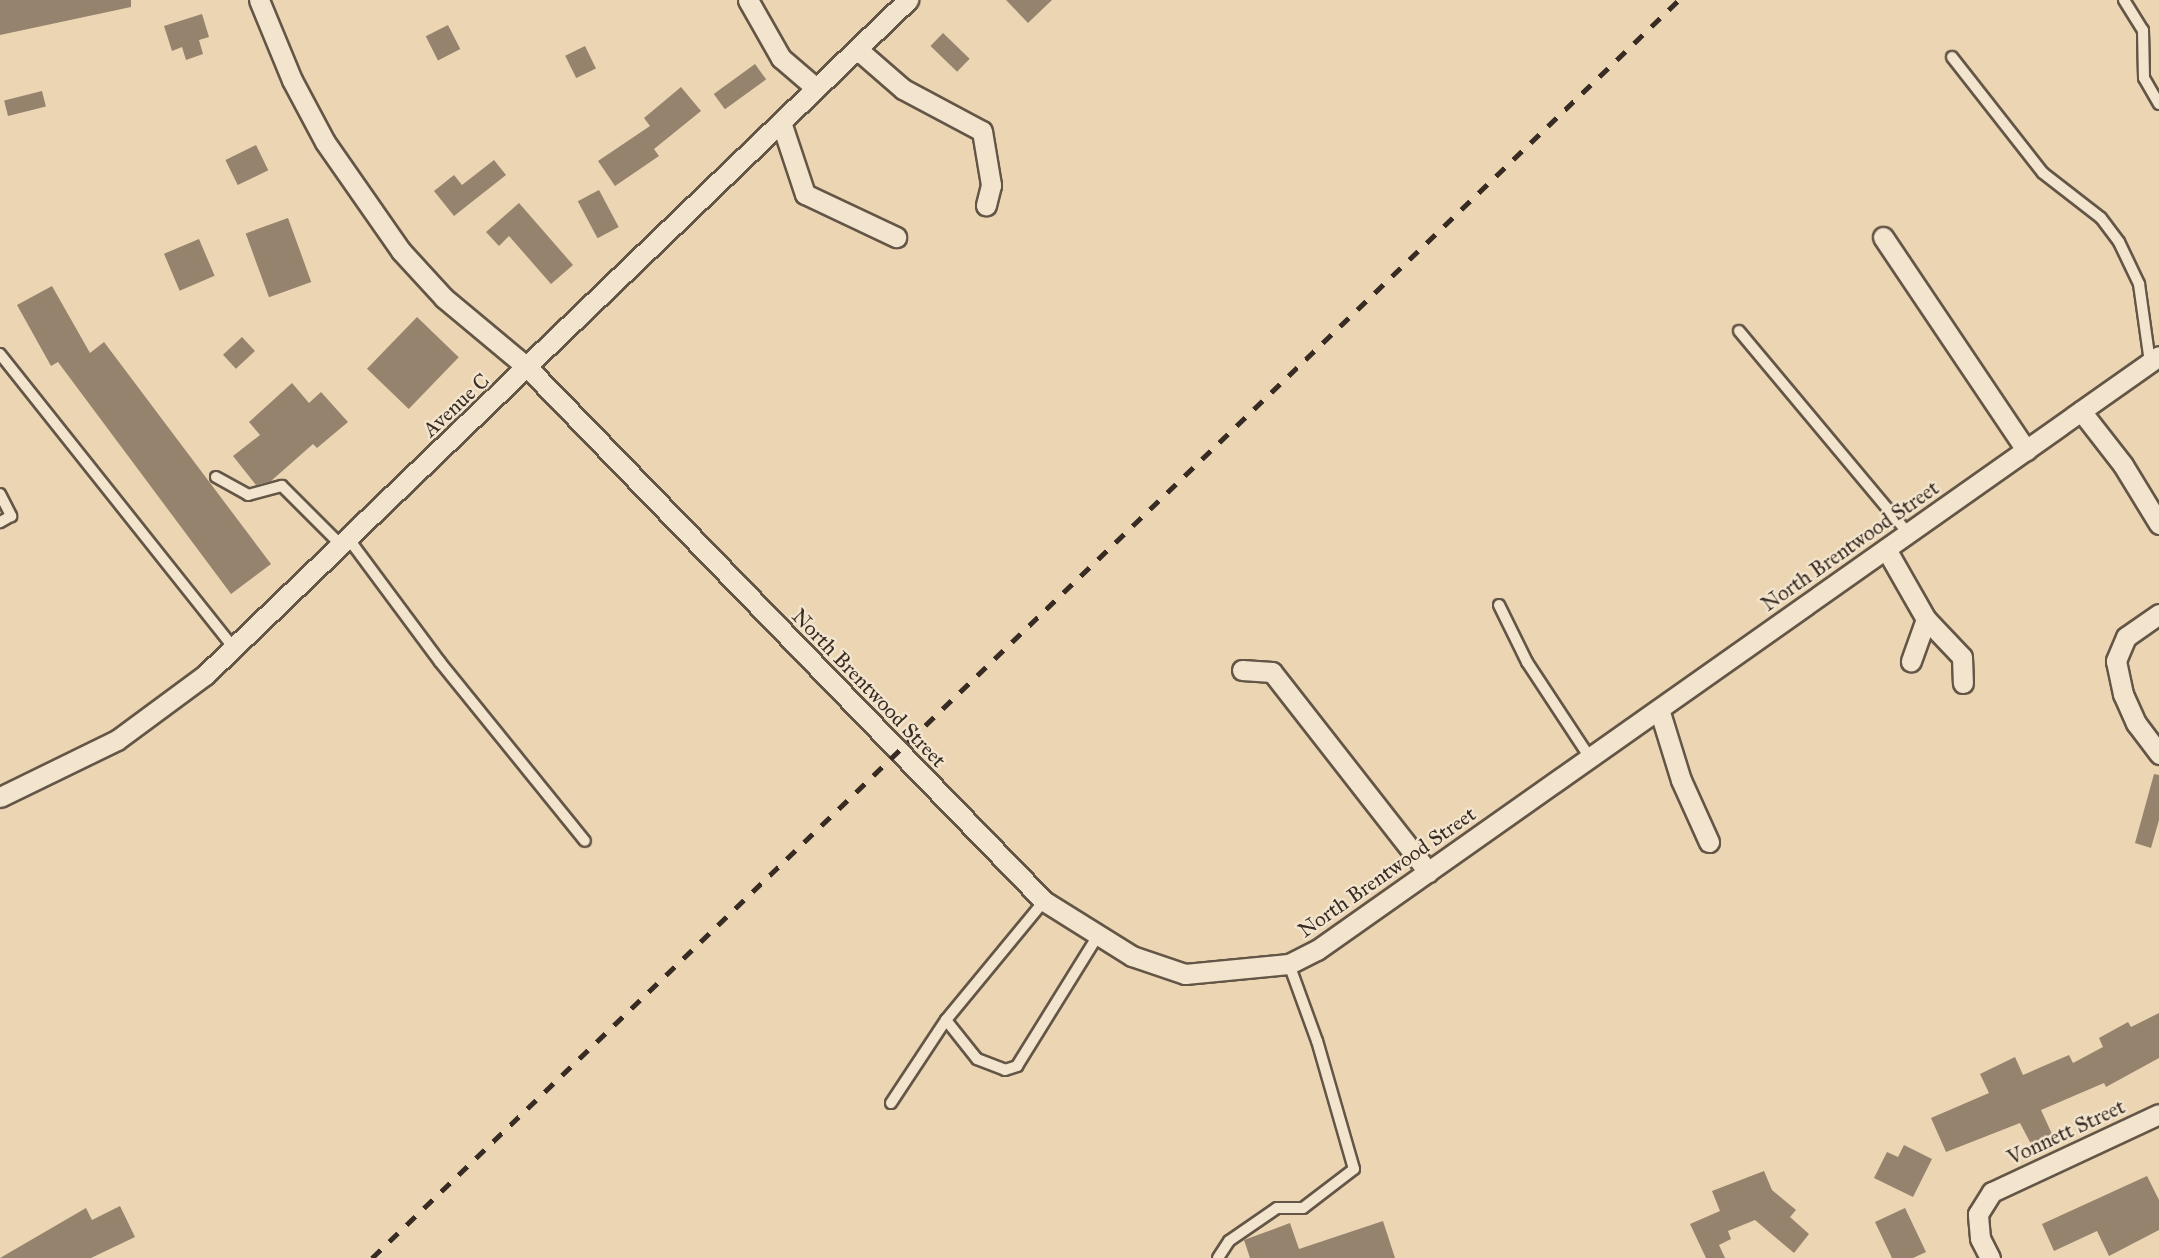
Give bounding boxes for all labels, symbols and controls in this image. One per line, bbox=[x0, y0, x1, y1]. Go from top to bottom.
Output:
street label: Avenue C bbox=[417, 368, 495, 442]
street label: North Brentwood Street bbox=[1756, 475, 1944, 617]
street label: North Brentwood Street bbox=[787, 603, 951, 773]
street label: North Brentwood Street bbox=[1293, 801, 1481, 943]
street label: Vonnett Street bbox=[2003, 1094, 2129, 1170]

